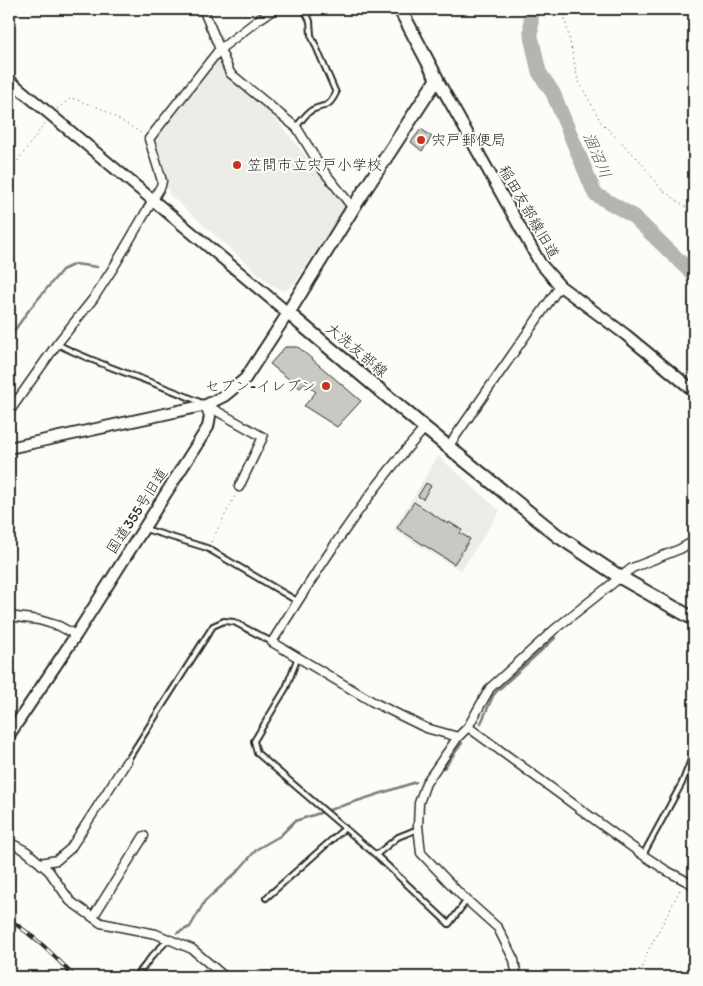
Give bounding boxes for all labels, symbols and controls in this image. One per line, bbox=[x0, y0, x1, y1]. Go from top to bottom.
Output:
water label: 涸沼川 bbox=[579, 129, 616, 181]
place label: 宍戸郵便局 bbox=[431, 131, 506, 149]
marker: 宍戸郵便局 bbox=[415, 134, 427, 146]
place label: 笠間市立宍戸小学校 bbox=[247, 156, 382, 174]
marker: 笠間市立宍戸小学校 bbox=[231, 159, 243, 171]
street label: 稲田友部線旧道 bbox=[495, 162, 563, 262]
street label: 大洗友部線 bbox=[322, 319, 392, 381]
place label: セブン-イレブン bbox=[205, 377, 316, 395]
marker: セブン-イレブン bbox=[320, 380, 332, 392]
street label: 国道355号旧道 bbox=[103, 465, 171, 557]

